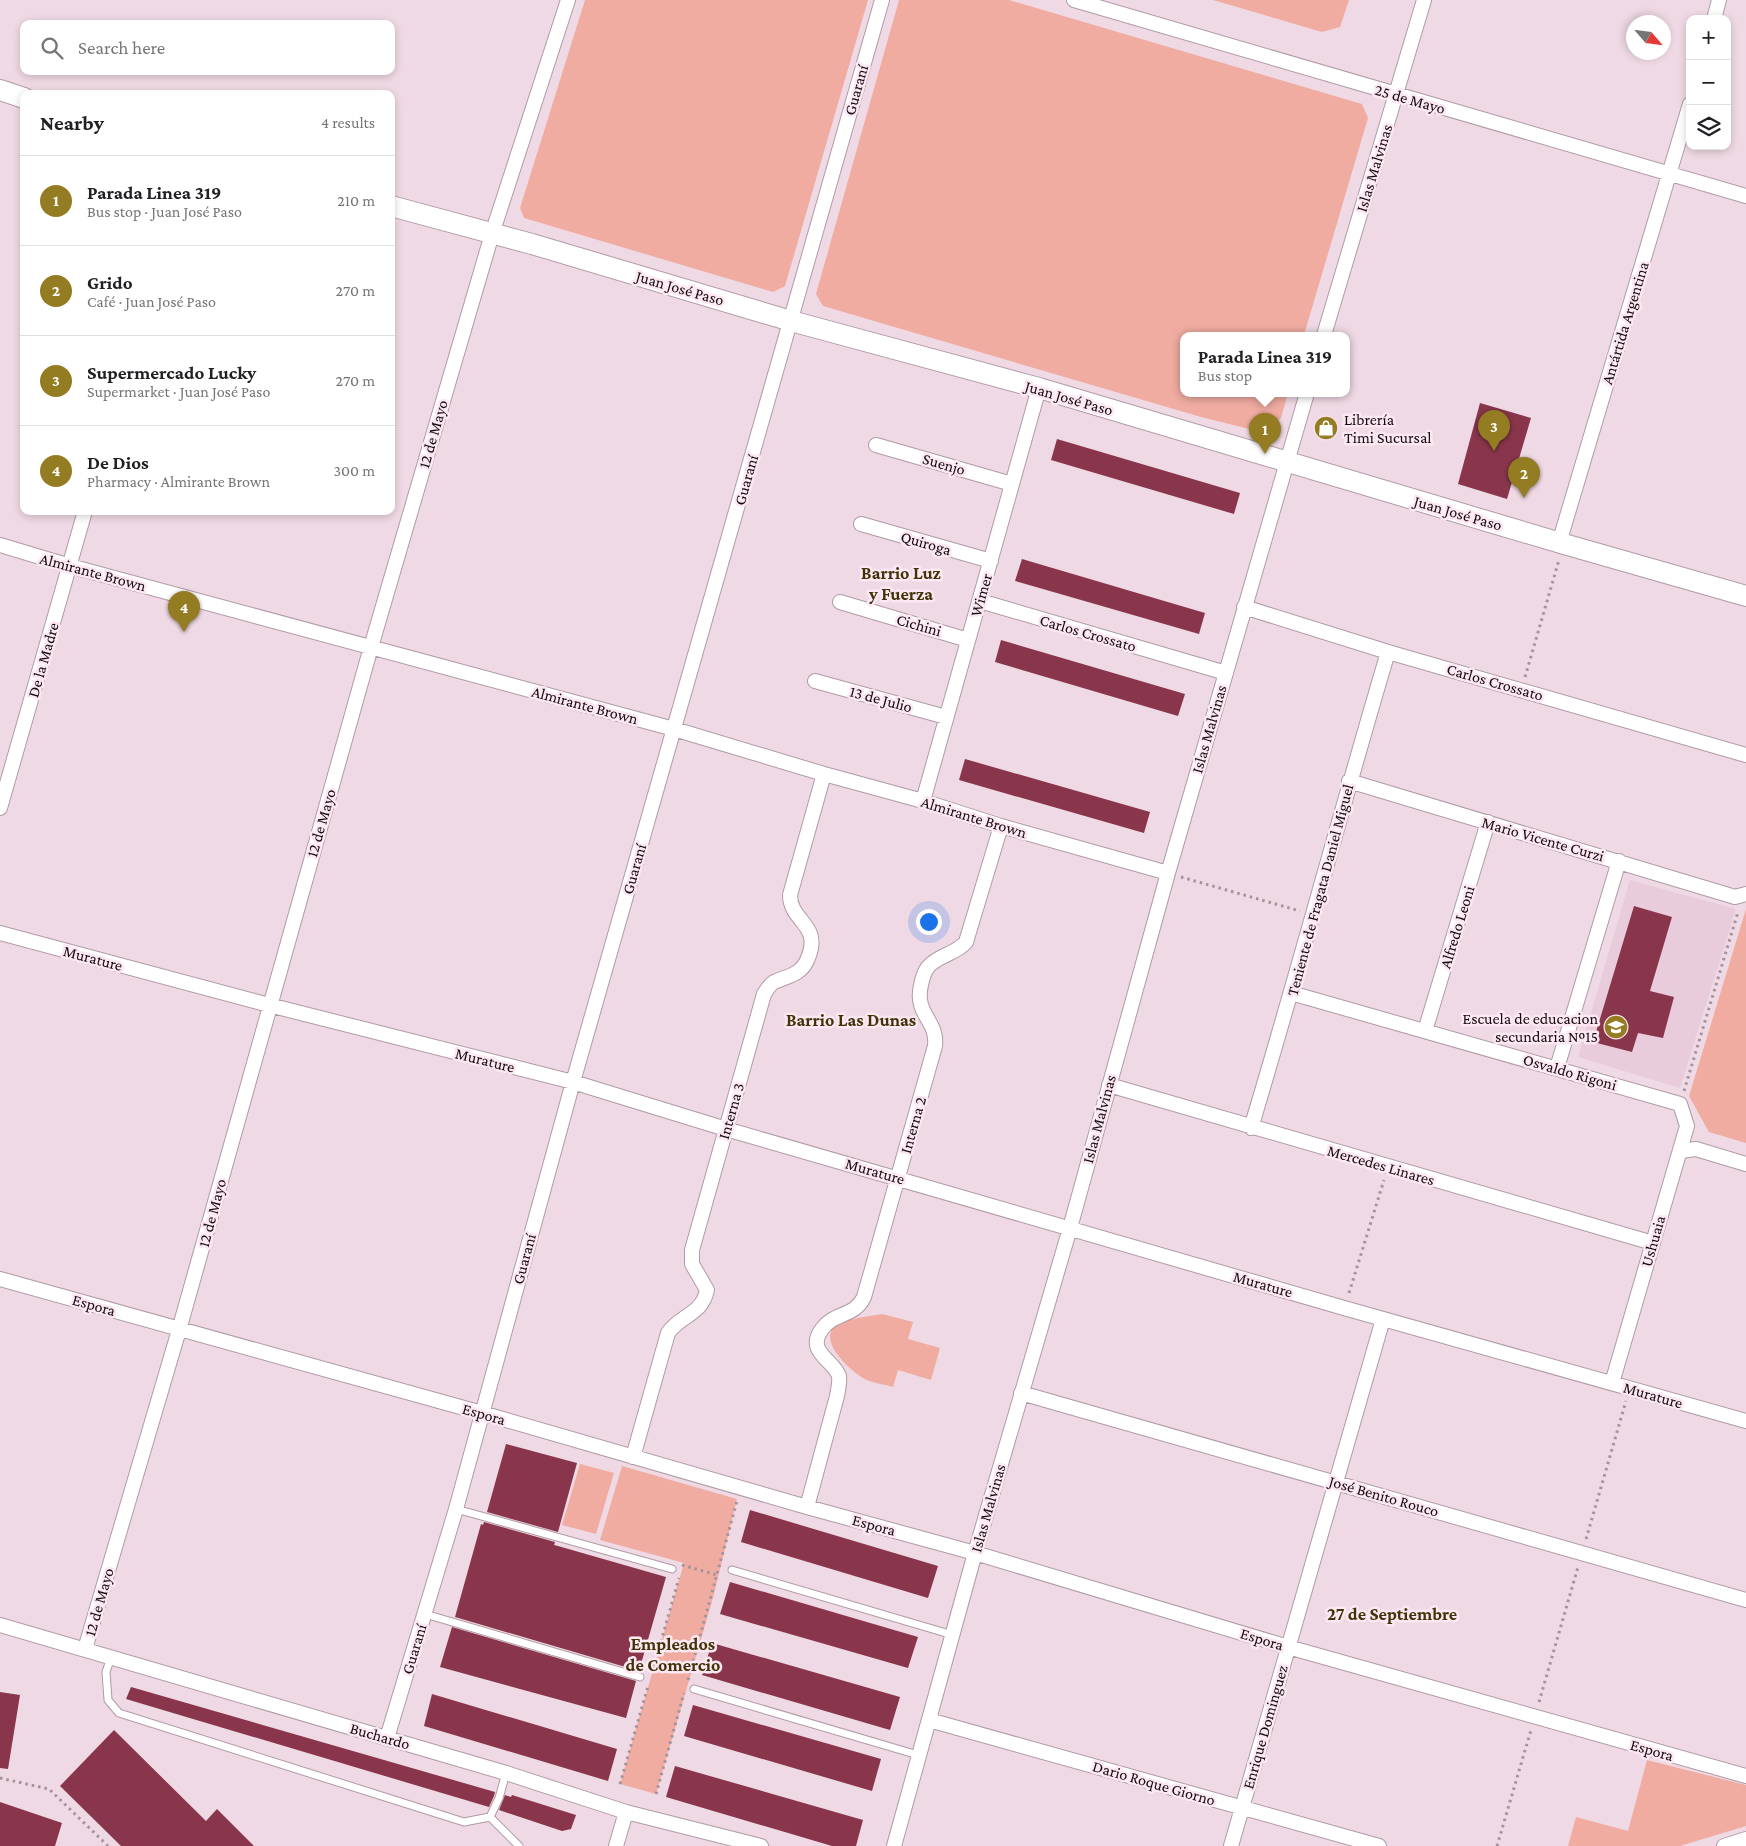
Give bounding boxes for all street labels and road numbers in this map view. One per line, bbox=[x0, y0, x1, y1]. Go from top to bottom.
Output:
street label: Guaraní bbox=[841, 62, 872, 117]
street label: 25 de Mayo bbox=[1373, 81, 1447, 118]
street label: Islas Malvinas bbox=[1353, 122, 1395, 214]
street label: Antártida Argentina bbox=[1598, 259, 1653, 387]
street label: Juan José Paso bbox=[632, 267, 726, 310]
street label: Juan José Paso bbox=[1021, 377, 1115, 420]
street label: 12 de Mayo bbox=[415, 398, 452, 470]
street label: Suenjo bbox=[920, 450, 967, 479]
street label: Guaraní bbox=[731, 452, 762, 507]
street label: Juan José Paso bbox=[1410, 492, 1504, 535]
street label: Quiroga bbox=[899, 528, 954, 559]
street label: Almirante Brown bbox=[38, 550, 148, 594]
street label: Wimer bbox=[967, 571, 995, 619]
street label: Cichini bbox=[895, 611, 943, 639]
street label: Carlos Crossato bbox=[1038, 611, 1138, 655]
street label: De la Madre bbox=[24, 621, 62, 699]
street label: Carlos Crossato bbox=[1445, 660, 1545, 704]
street label: Almirante Brown bbox=[530, 683, 640, 727]
street label: 13 de Julio bbox=[848, 683, 914, 716]
street label: Islas Malvinas bbox=[1188, 683, 1230, 775]
street label: Teniente de Fragata Daniel Miguel bbox=[1284, 782, 1357, 998]
street label: 12 de Mayo bbox=[303, 787, 340, 859]
street label: Almirante Brown bbox=[919, 793, 1029, 841]
street label: Mario Vicente Curzi bbox=[1480, 813, 1606, 865]
street label: Guaraní bbox=[619, 841, 650, 896]
street label: Alfredo Leoni bbox=[1436, 884, 1478, 970]
street label: Murature bbox=[61, 942, 125, 974]
street label: Murature bbox=[453, 1044, 517, 1076]
street label: Osvaldo Rigoni bbox=[1521, 1051, 1619, 1094]
street label: Islas Malvinas bbox=[1079, 1073, 1119, 1165]
street label: Interna 3 bbox=[715, 1081, 747, 1141]
street label: Interna 2 bbox=[897, 1094, 929, 1155]
street label: Mercedes Linares bbox=[1325, 1142, 1437, 1188]
street label: Murature bbox=[843, 1154, 907, 1188]
street label: 12 de Mayo bbox=[195, 1177, 230, 1249]
street label: Ushuaia bbox=[1638, 1213, 1669, 1269]
street label: Guaraní bbox=[509, 1231, 539, 1286]
street label: Murature bbox=[1231, 1267, 1295, 1301]
street label: Espora bbox=[70, 1291, 118, 1320]
street label: Murature bbox=[1621, 1378, 1685, 1412]
street label: Espora bbox=[460, 1400, 508, 1429]
street label: Islas Malvinas bbox=[967, 1462, 1009, 1554]
street label: José Benito Rouco bbox=[1325, 1472, 1441, 1521]
street label: Espora bbox=[850, 1511, 898, 1540]
street label: 12 de Mayo bbox=[81, 1566, 118, 1638]
street label: Guaraní bbox=[398, 1621, 430, 1676]
street label: Espora bbox=[1238, 1624, 1286, 1655]
street label: Enrique Dominguez bbox=[1239, 1663, 1292, 1791]
street label: Buchardo bbox=[348, 1719, 412, 1753]
street label: Espora bbox=[1628, 1736, 1676, 1765]
street label: Dario Roque Giorno bbox=[1091, 1757, 1217, 1810]

